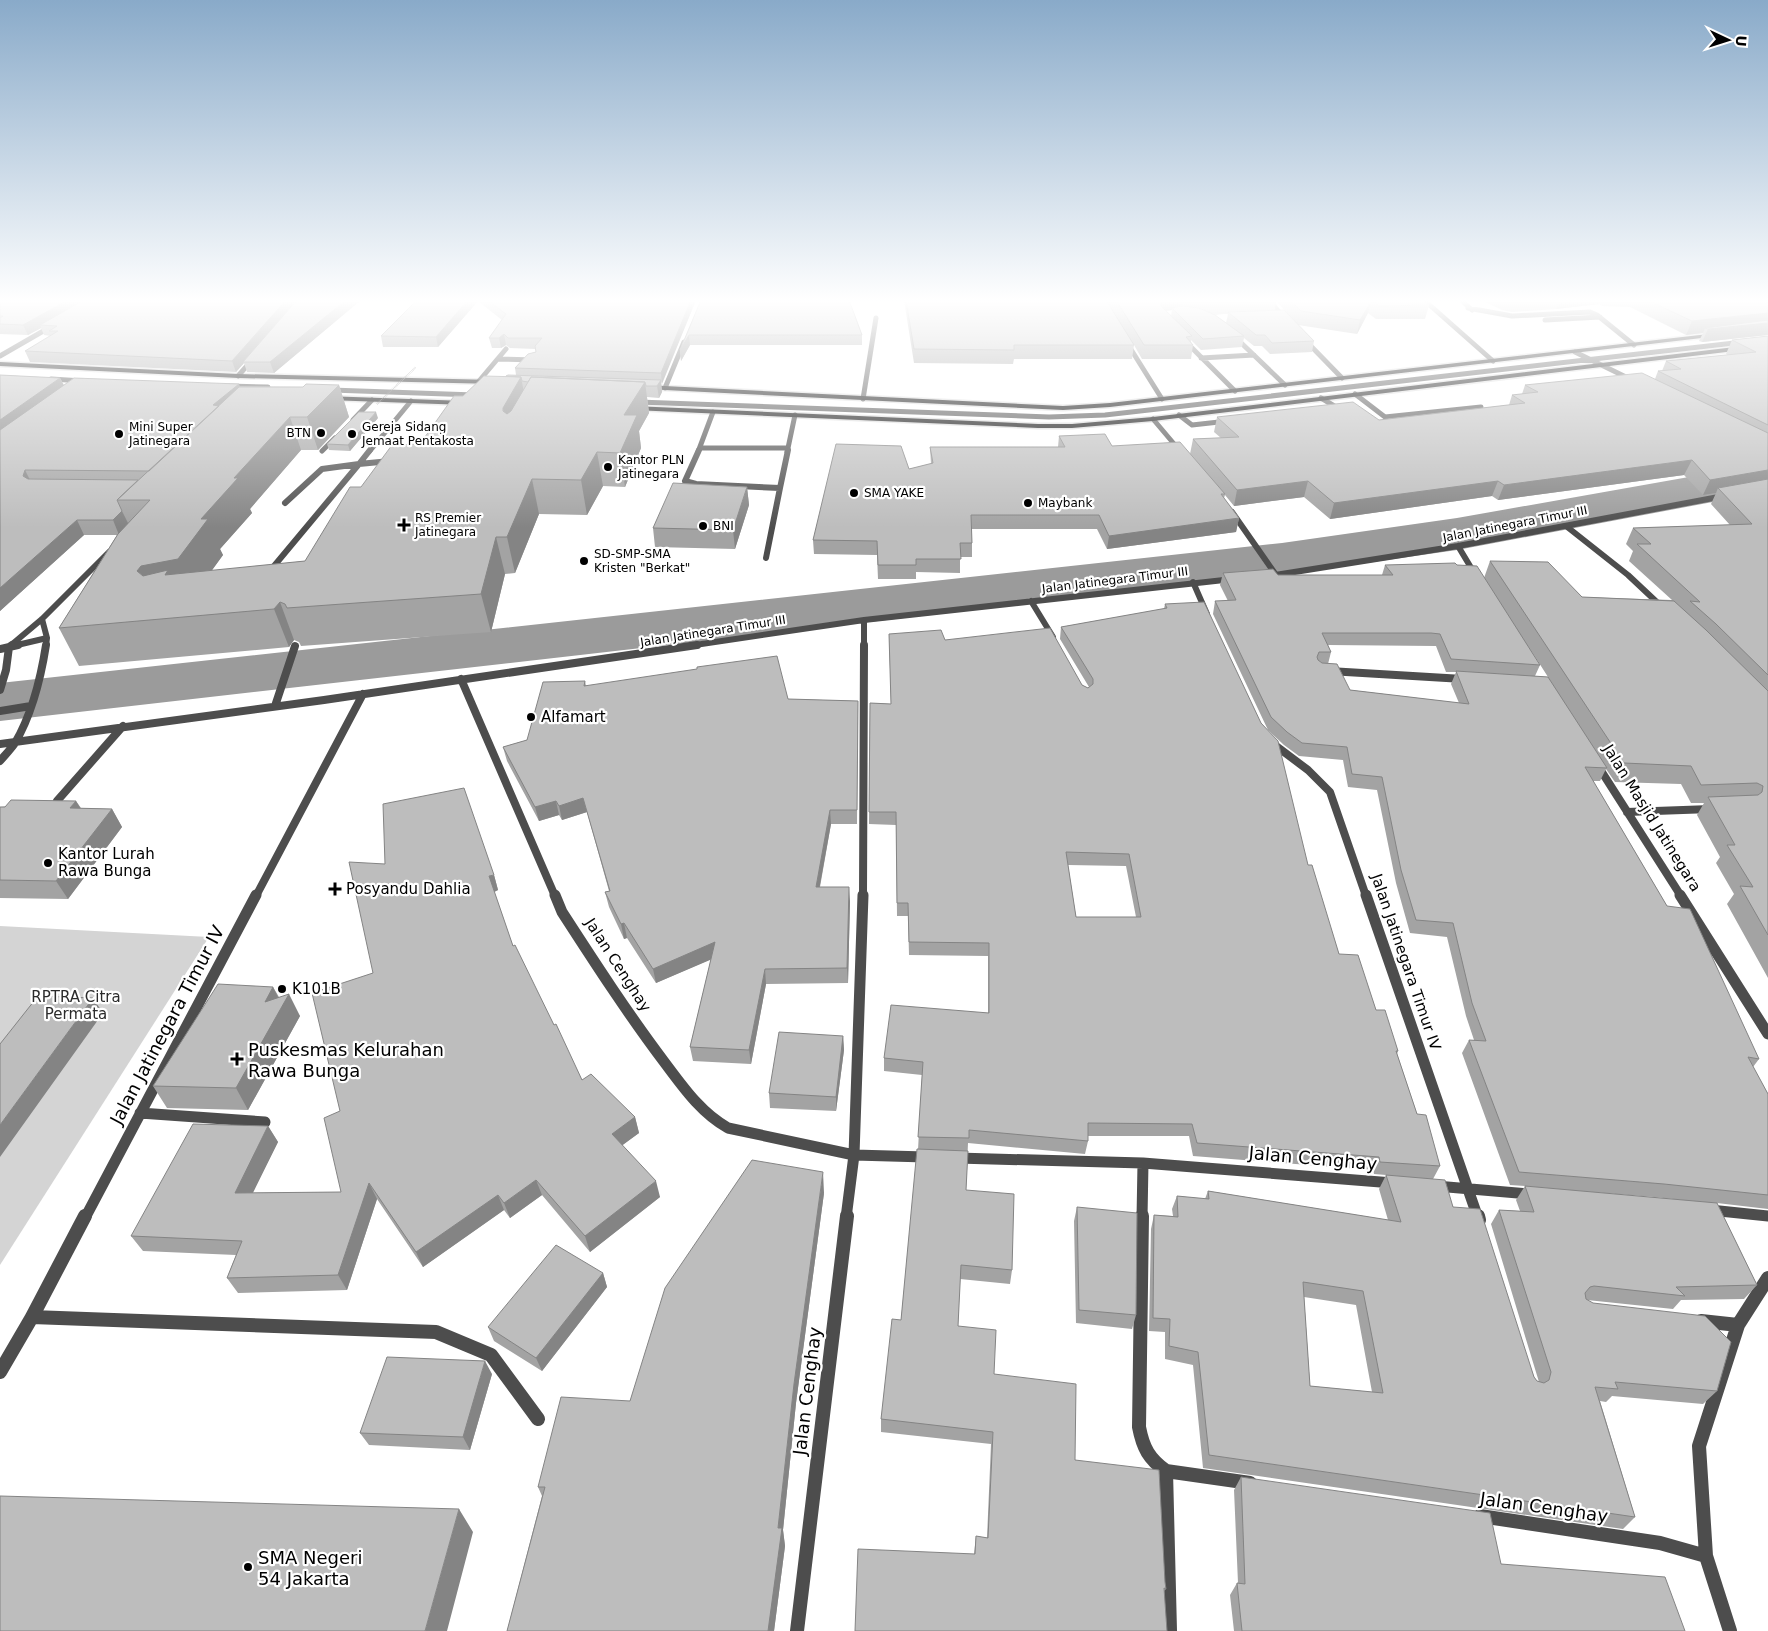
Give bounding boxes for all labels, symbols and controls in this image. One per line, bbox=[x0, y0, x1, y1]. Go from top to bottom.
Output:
north arrow bbox=[1703, 15, 1753, 65]
text: U bbox=[1733, 35, 1749, 47]
place label: Mini Super Jatinegara bbox=[128, 420, 193, 448]
place label: Gereja Sidang Jemaat Pentakosta bbox=[361, 420, 474, 448]
place label: BTN bbox=[286, 426, 311, 440]
marker: BTN bbox=[315, 427, 327, 439]
marker: Mini Super Jatinegara bbox=[113, 428, 125, 440]
marker: Gereja Sidang Jemaat Pentakosta bbox=[346, 428, 358, 440]
place label: Kantor PLN Jatinegara bbox=[617, 453, 684, 481]
marker: Kantor PLN Jatinegara bbox=[602, 461, 614, 473]
place label: SMA YAKE bbox=[864, 486, 924, 500]
marker: SMA YAKE bbox=[848, 487, 860, 499]
place label: Maybank bbox=[1038, 496, 1092, 510]
marker: Maybank bbox=[1022, 497, 1034, 509]
street label: Jalan Jatinegara Timur III bbox=[1441, 503, 1588, 545]
place label: RS Premier Jatinegara bbox=[414, 511, 481, 539]
marker: RS Premier Jatinegara bbox=[397, 518, 411, 532]
place label: BNI bbox=[713, 519, 734, 533]
marker: BNI bbox=[697, 520, 709, 532]
place label: SD-SMP-SMA Kristen "Berkat" bbox=[594, 547, 690, 575]
marker: SD-SMP-SMA Kristen "Berkat" bbox=[578, 555, 590, 567]
street label: Jalan Jatinegara Timur III bbox=[1040, 564, 1189, 596]
street label: Jalan Jatinegara Timur III bbox=[638, 613, 787, 650]
place label: Alfamart bbox=[541, 708, 606, 726]
marker: Alfamart bbox=[525, 711, 537, 723]
street label: Jalan Masjid Jatinegara bbox=[1599, 740, 1705, 895]
place label: Kantor Lurah Rawa Bunga bbox=[58, 845, 155, 880]
marker: Kantor Lurah Rawa Bunga bbox=[42, 857, 54, 869]
street label: Jalan Jatinegara Timur IV bbox=[1367, 871, 1445, 1053]
place label: Posyandu Dahlia bbox=[346, 880, 471, 898]
marker: Posyandu Dahlia bbox=[328, 882, 342, 896]
street label: Jalan Cenghay bbox=[581, 914, 655, 1015]
street label: Jalan Jatinegara Timur IV bbox=[105, 921, 229, 1129]
place label: K101B bbox=[292, 980, 341, 998]
marker: K101B bbox=[276, 983, 288, 995]
park label: RPTRA Citra Permata bbox=[31, 988, 121, 1023]
place label: Puskesmas Kelurahan Rawa Bunga bbox=[248, 1039, 444, 1081]
marker: Puskesmas Kelurahan Rawa Bunga bbox=[230, 1052, 244, 1066]
street label: Jalan Cenghay bbox=[1247, 1142, 1379, 1174]
street label: Jalan Cenghay bbox=[789, 1325, 825, 1457]
street label: Jalan Cenghay bbox=[1478, 1487, 1610, 1526]
place label: SMA Negeri 54 Jakarta bbox=[258, 1547, 362, 1589]
marker: SMA Negeri 54 Jakarta bbox=[242, 1561, 254, 1573]

